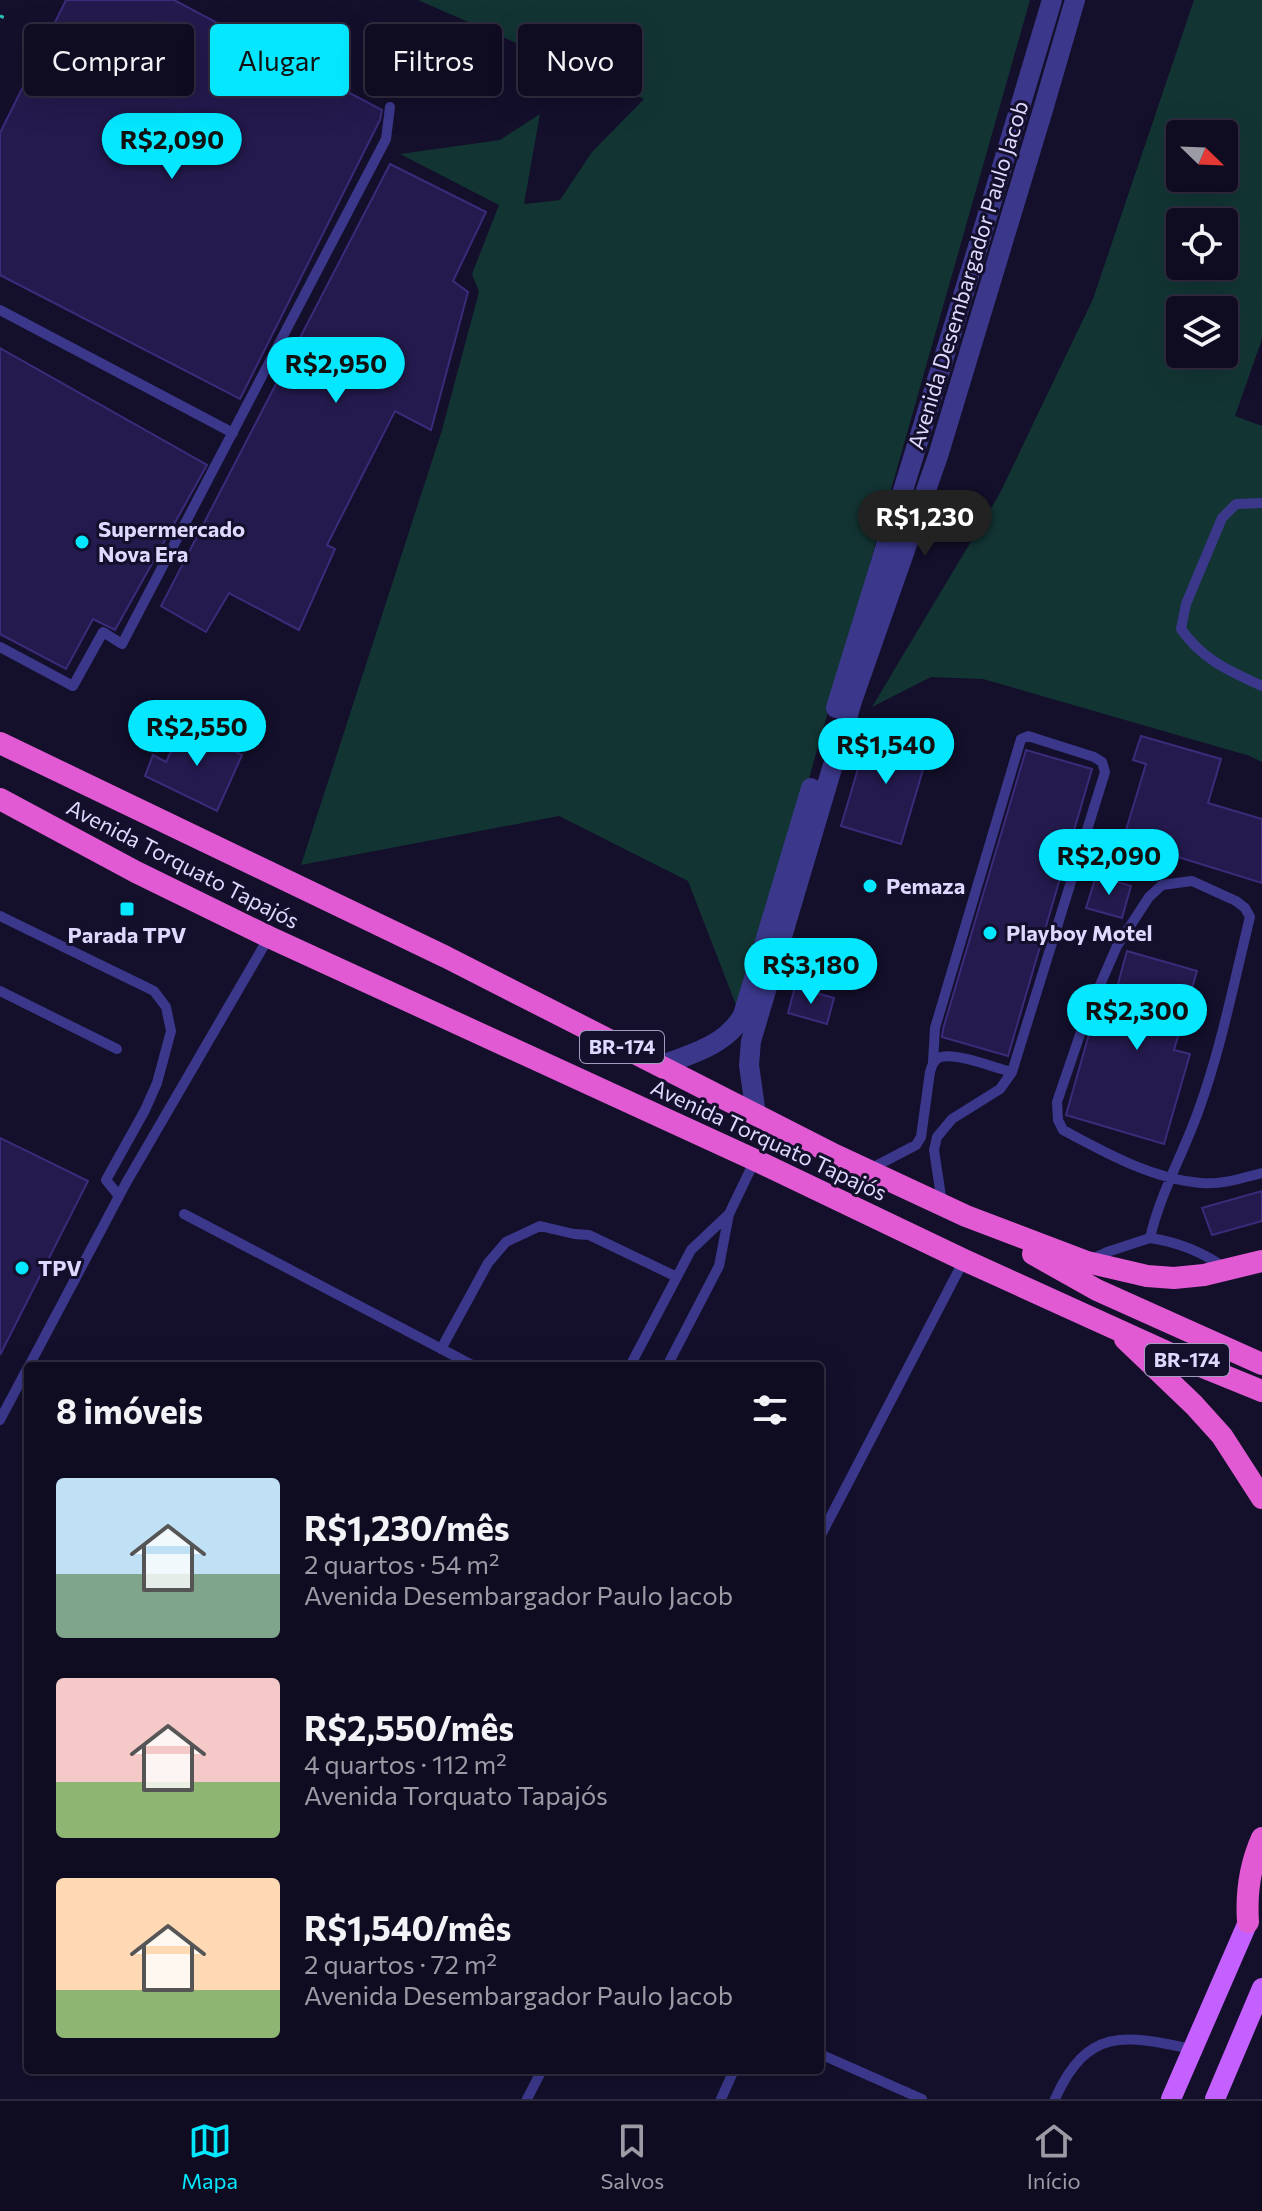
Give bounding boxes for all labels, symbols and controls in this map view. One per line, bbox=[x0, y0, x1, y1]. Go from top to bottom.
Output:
chip: Comprar bbox=[24, 24, 194, 96]
chip: Alugar bbox=[210, 24, 349, 96]
chip: Filtros bbox=[365, 24, 502, 96]
chip: Novo bbox=[518, 24, 642, 96]
street label: Avenida Desembargador Paulo Jacob bbox=[902, 97, 1034, 452]
pin: R$2,090 bbox=[98, 113, 246, 181]
north arrow bbox=[1166, 120, 1238, 192]
map controls bbox=[1166, 120, 1238, 368]
text: R$2,090 bbox=[120, 123, 224, 154]
button: locate bbox=[1166, 208, 1238, 280]
button: layers bbox=[1166, 296, 1238, 368]
pin: R$2,950 bbox=[262, 337, 410, 405]
text: R$2,950 bbox=[285, 347, 387, 378]
pin: R$1,230 bbox=[851, 490, 999, 558]
text: R$1,230 bbox=[876, 500, 974, 531]
place label: Supermercado Nova Era bbox=[98, 515, 245, 567]
marker: Supermercado Nova Era bbox=[73, 533, 91, 551]
pin: R$2,550 bbox=[123, 700, 271, 768]
text: R$2,550 bbox=[146, 710, 248, 741]
pin: R$1,540 bbox=[812, 718, 960, 786]
text: R$1,540 bbox=[836, 728, 936, 759]
street label: Avenida Torquato Tapajós bbox=[63, 793, 304, 934]
pin: R$2,090 bbox=[1035, 829, 1183, 897]
text: R$2,090 bbox=[1057, 839, 1161, 870]
place label: Pemaza bbox=[886, 872, 965, 899]
marker: Pemaza bbox=[861, 877, 879, 895]
marker: Parada TPV bbox=[118, 900, 136, 918]
place label: Playboy Motel bbox=[1006, 919, 1153, 946]
place label: Parada TPV bbox=[68, 921, 187, 948]
marker: Playboy Motel bbox=[981, 924, 999, 942]
pin: R$3,180 bbox=[737, 938, 885, 1006]
text: R$3,180 bbox=[762, 948, 860, 979]
pin: R$2,300 bbox=[1063, 984, 1211, 1052]
text: R$2,300 bbox=[1085, 994, 1189, 1025]
road number: BR-174 bbox=[580, 1031, 664, 1063]
street label: Avenida Torquato Tapajós bbox=[647, 1073, 891, 1206]
place label: TPV bbox=[38, 1254, 82, 1281]
marker: TPV bbox=[13, 1259, 31, 1277]
road number: BR-174 bbox=[1145, 1344, 1229, 1376]
icon: filters bbox=[748, 1388, 792, 1432]
text: 8 imóveis bbox=[56, 1389, 203, 1431]
text: R$1,230/mês bbox=[304, 1506, 510, 1548]
icon: home bbox=[120, 1510, 216, 1606]
text: 2 quartos · 54 m² bbox=[304, 1548, 499, 1579]
text: Avenida Desembargador Paulo Jacob bbox=[304, 1579, 733, 1610]
text: R$2,550/mês bbox=[304, 1706, 514, 1748]
icon: home bbox=[120, 1710, 216, 1806]
text: 4 quartos · 112 m² bbox=[304, 1748, 507, 1779]
text: Avenida Torquato Tapajós bbox=[304, 1779, 608, 1810]
text: R$1,540/mês bbox=[304, 1906, 511, 1948]
icon: home bbox=[120, 1910, 216, 2006]
text: 2 quartos · 72 m² bbox=[304, 1948, 497, 1979]
text: Avenida Desembargador Paulo Jacob bbox=[304, 1979, 733, 2010]
tab: Mapa bbox=[181, 2119, 238, 2194]
tab: Salvos bbox=[600, 2119, 664, 2194]
tab: Início bbox=[1027, 2119, 1081, 2194]

